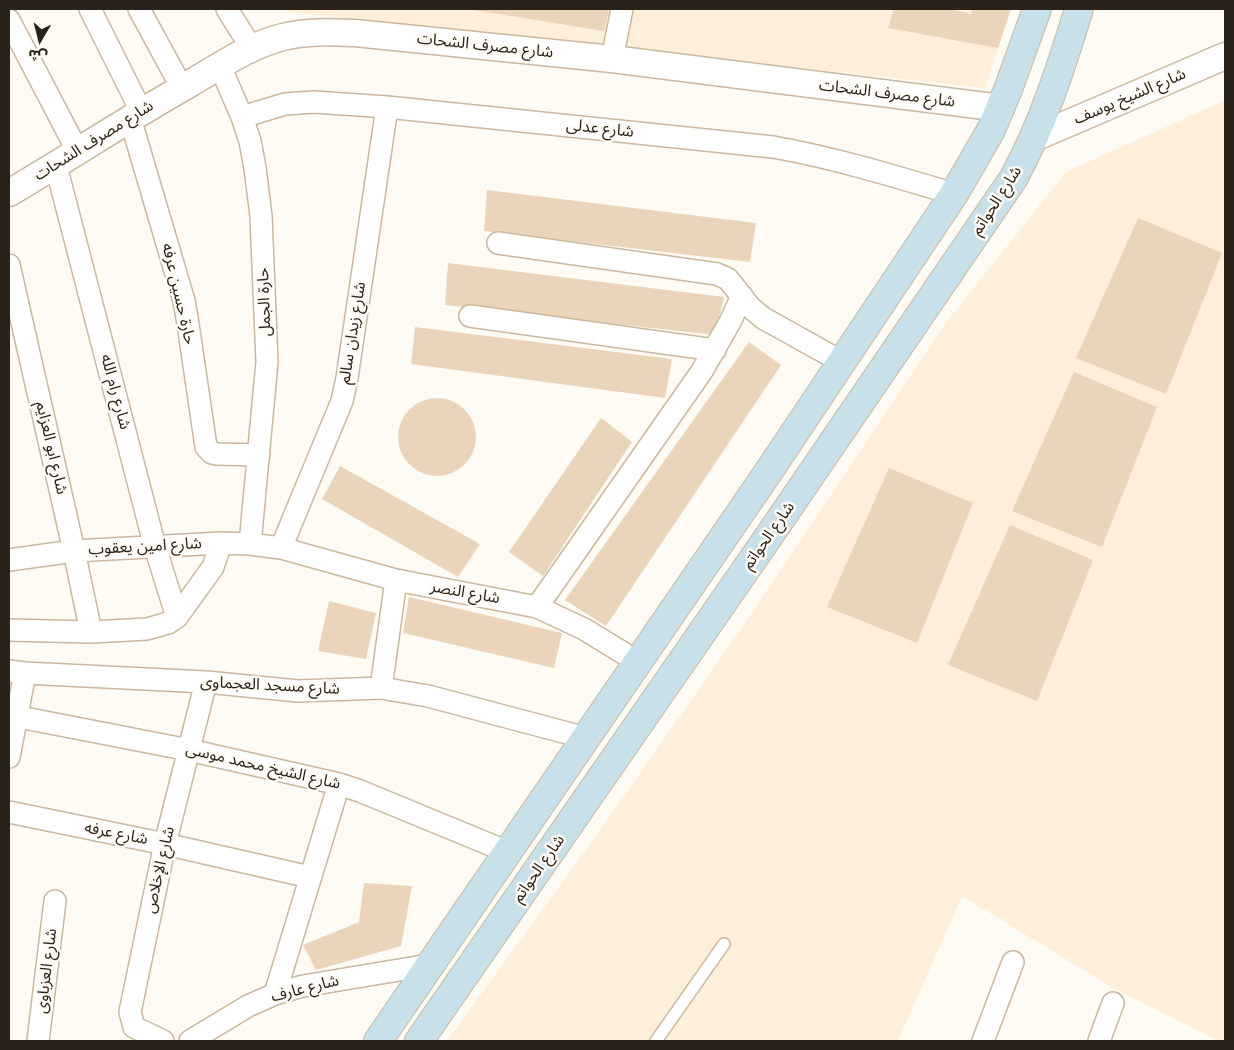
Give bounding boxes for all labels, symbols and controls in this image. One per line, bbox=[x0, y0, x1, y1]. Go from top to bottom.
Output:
north arrow bbox=[15, 15, 65, 65]
street label: شارع مصرف الشحات bbox=[416, 29, 554, 63]
text: ش bbox=[27, 46, 49, 65]
street label: شارع الشيخ يوسف bbox=[1071, 65, 1189, 129]
street label: شارع مصرف الشحات bbox=[818, 76, 956, 112]
street label: شارع مصرف الشحات bbox=[31, 97, 157, 185]
street label: شارع عدلى bbox=[565, 116, 635, 142]
street label: شارع الحواتم bbox=[968, 163, 1026, 239]
street label: حارة حسين عرفه bbox=[157, 241, 199, 347]
street label: حارة الجمل bbox=[254, 267, 276, 337]
street label: شارع زيدان سالم bbox=[335, 280, 371, 386]
street label: شارع رام الله bbox=[96, 352, 134, 432]
street label: شارع ابو العزايم bbox=[31, 400, 71, 496]
street label: شارع الحواتم bbox=[739, 498, 799, 574]
street label: شارع امين يعقوب bbox=[88, 534, 202, 560]
street label: شارع النصر bbox=[429, 577, 501, 609]
street label: شارع مسجد العجماوى bbox=[200, 673, 340, 699]
street label: شارع الشيخ محمد موسى bbox=[184, 740, 342, 794]
street label: شارع عرفه bbox=[83, 818, 149, 850]
street label: شارع الإخلاص bbox=[141, 825, 179, 915]
street label: شارع الحواتم bbox=[509, 831, 569, 907]
street label: شارع العزباوى bbox=[32, 927, 62, 1015]
street label: شارع عارف bbox=[269, 971, 341, 1007]

